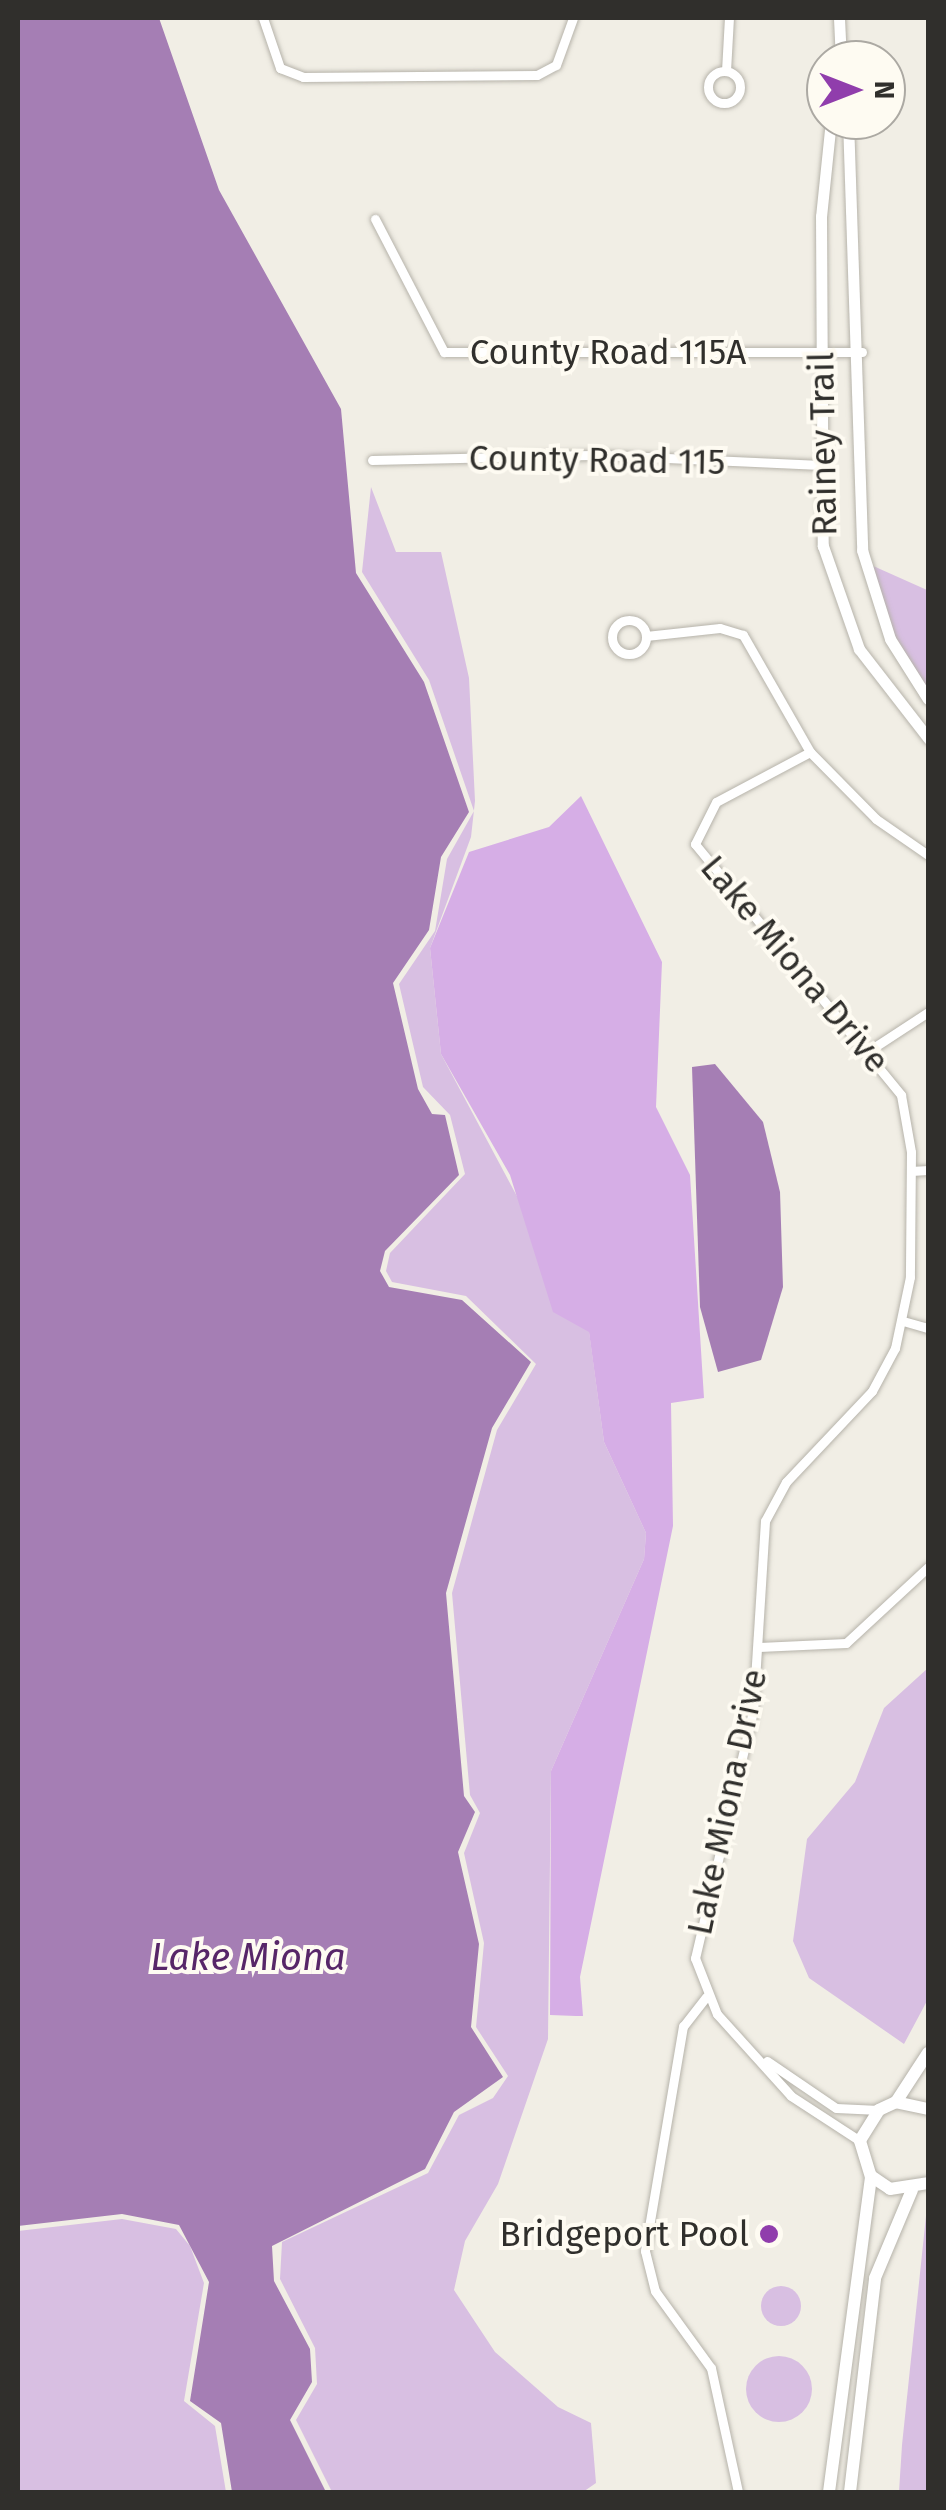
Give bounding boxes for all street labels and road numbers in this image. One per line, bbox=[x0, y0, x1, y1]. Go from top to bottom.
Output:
street label: County Road 115A bbox=[470, 331, 746, 373]
street label: Rainey Trail bbox=[800, 352, 846, 536]
street label: County Road 115 bbox=[468, 437, 726, 483]
street label: Lake Miona Drive bbox=[692, 847, 898, 1081]
street label: Lake Miona Drive bbox=[678, 1665, 776, 1939]

